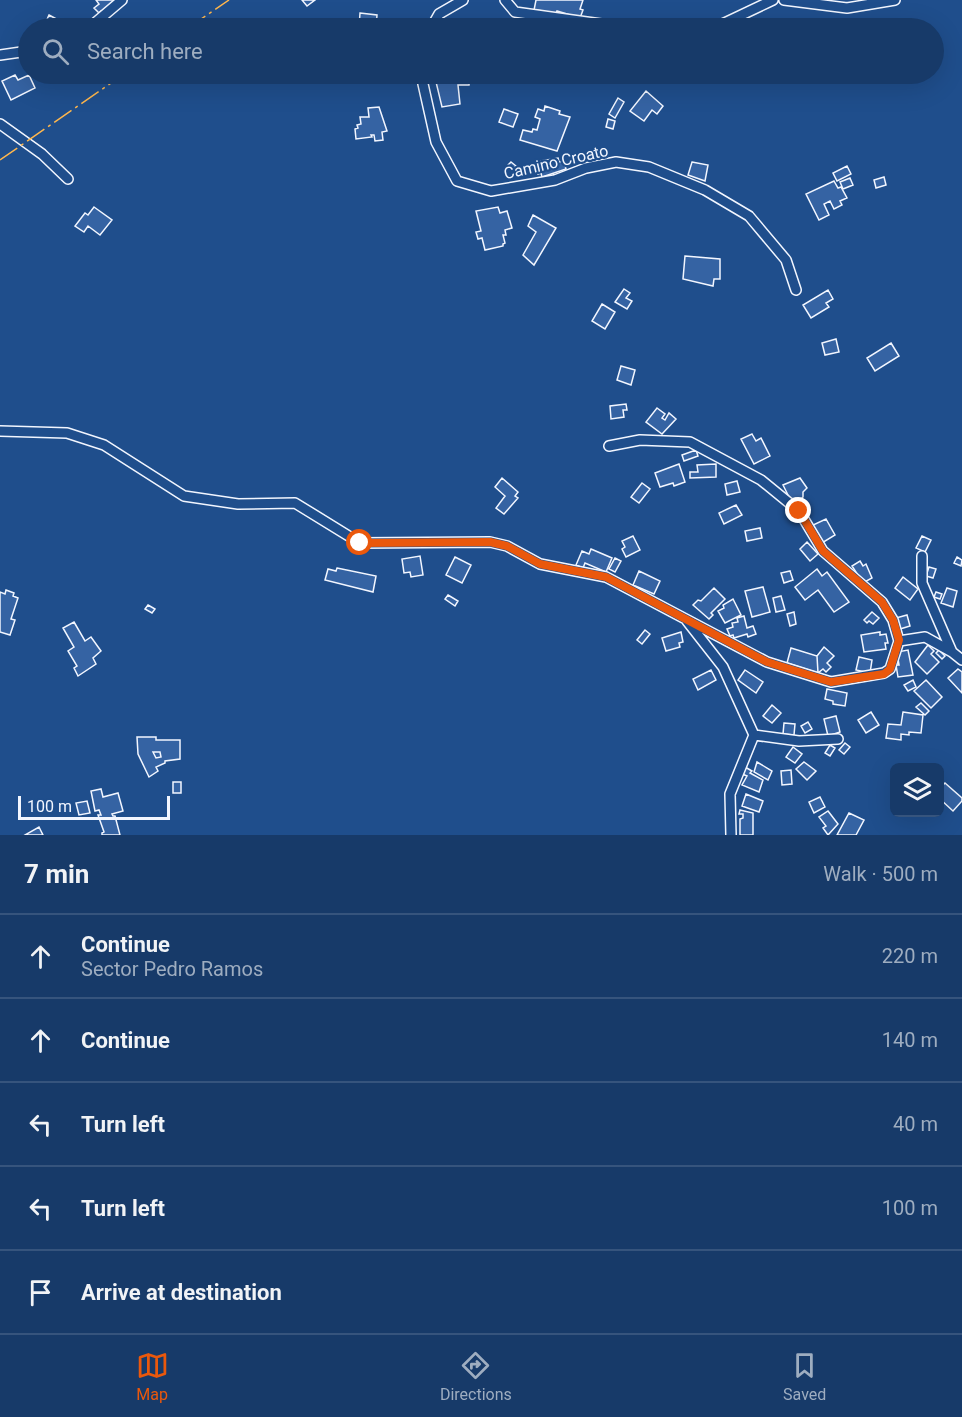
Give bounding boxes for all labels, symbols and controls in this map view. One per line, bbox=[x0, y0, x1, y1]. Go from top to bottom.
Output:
search box bbox=[18, 18, 944, 84]
icon: search bbox=[39, 35, 72, 68]
text: Search here bbox=[87, 39, 203, 64]
street label: Camino Croato bbox=[502, 141, 610, 183]
route end bbox=[785, 497, 811, 523]
route start bbox=[346, 529, 372, 555]
map controls bbox=[890, 763, 944, 817]
button: layers bbox=[890, 763, 944, 817]
scale bar bbox=[18, 793, 170, 820]
text: 100 m bbox=[27, 797, 72, 816]
text: 7 min bbox=[24, 859, 89, 889]
text: Walk · 500 m bbox=[823, 862, 938, 886]
text: Continue bbox=[81, 932, 170, 957]
icon: ahead bbox=[24, 940, 57, 973]
text: 220 m bbox=[882, 944, 938, 968]
text: Sector Pedro Ramos bbox=[81, 957, 263, 981]
icon: ahead bbox=[24, 1024, 57, 1057]
text: Continue bbox=[81, 1028, 170, 1053]
text: 140 m bbox=[882, 1028, 938, 1052]
icon: left bbox=[24, 1108, 57, 1141]
text: Turn left bbox=[81, 1112, 165, 1137]
text: 40 m bbox=[893, 1112, 938, 1136]
icon: left bbox=[24, 1192, 57, 1225]
text: Turn left bbox=[81, 1196, 165, 1221]
text: 100 m bbox=[882, 1196, 938, 1220]
icon: arrive bbox=[24, 1276, 57, 1309]
text: Arrive at destination bbox=[81, 1280, 282, 1305]
tab: Map bbox=[136, 1349, 169, 1404]
tab: Directions bbox=[440, 1349, 512, 1404]
tab: Saved bbox=[783, 1349, 826, 1404]

